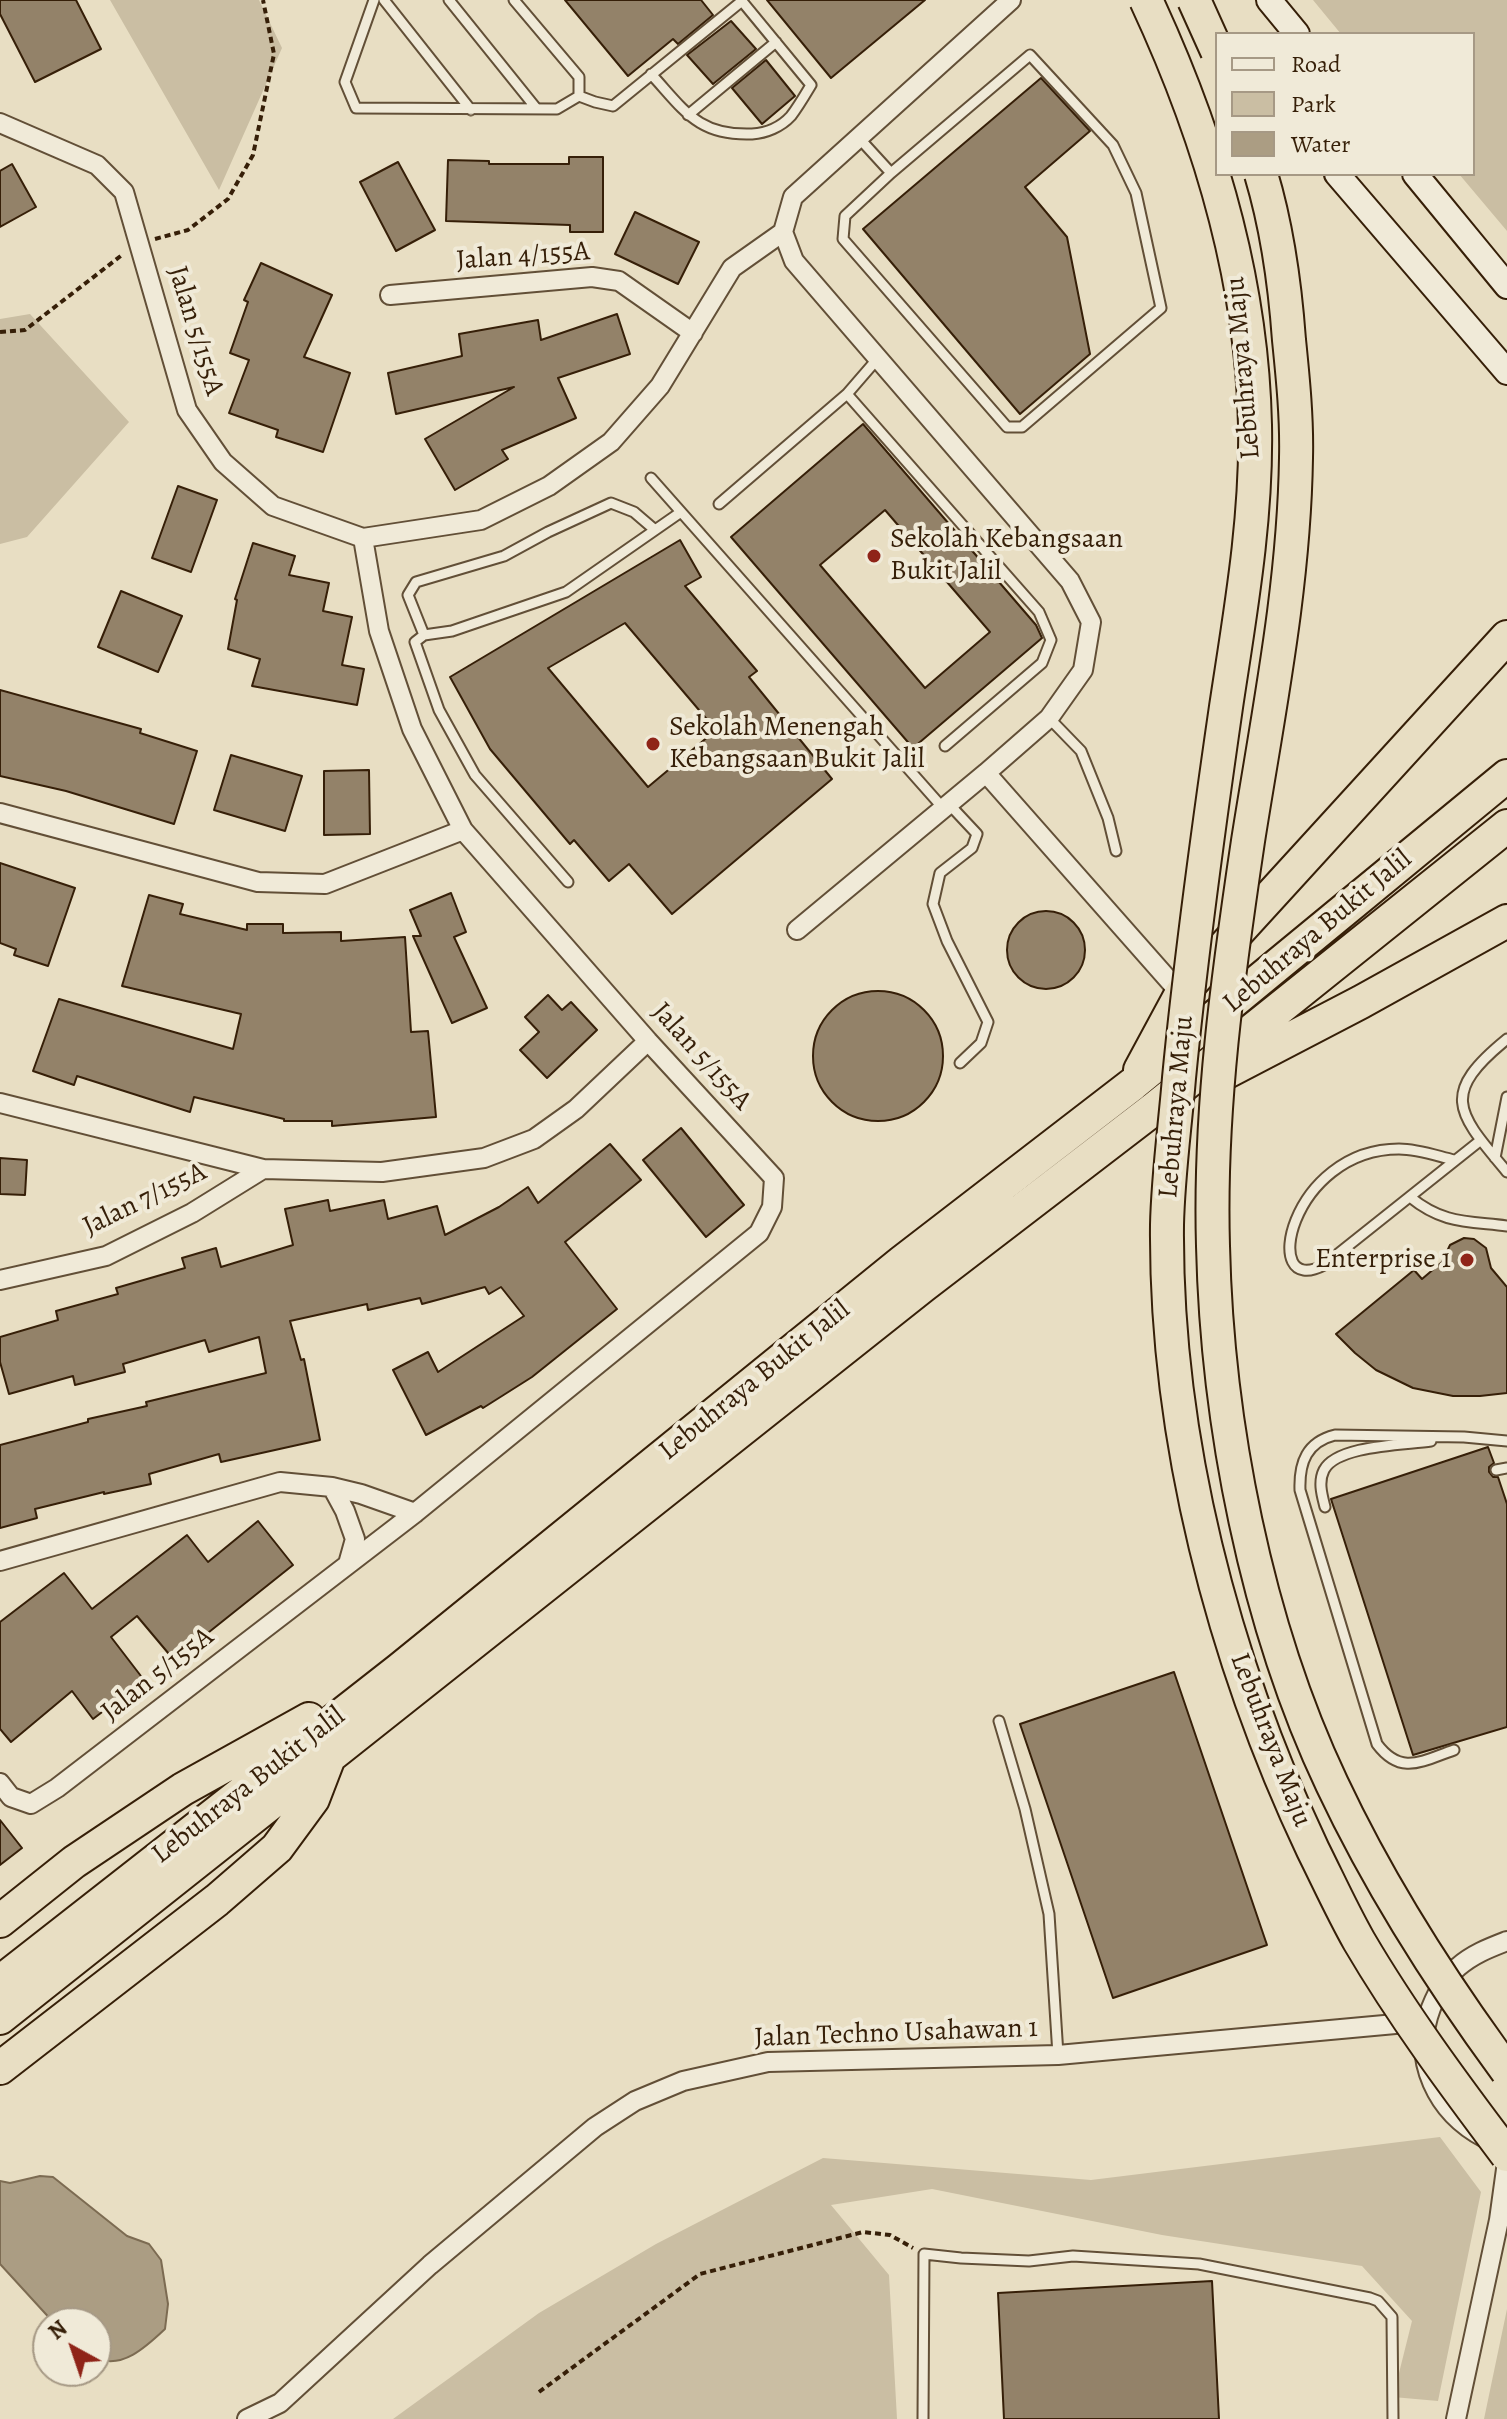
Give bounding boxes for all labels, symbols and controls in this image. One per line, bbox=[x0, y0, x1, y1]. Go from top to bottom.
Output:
legend bbox=[1215, 32, 1475, 176]
text: Road bbox=[1291, 48, 1341, 80]
text: Park bbox=[1291, 88, 1336, 120]
text: Water bbox=[1291, 128, 1351, 160]
street label: Jalan 4/155A bbox=[455, 236, 591, 278]
street label: Jalan 5/155A bbox=[159, 262, 231, 400]
street label: Lebuhraya Maju bbox=[1219, 275, 1269, 461]
place label: Sekolah Kebangsaan Bukit Jalil bbox=[890, 523, 1123, 589]
marker: Sekolah Kebangsaan Bukit Jalil bbox=[865, 547, 883, 565]
place label: Sekolah Menengah Kebangsaan Bukit Jalil bbox=[669, 711, 925, 777]
marker: Sekolah Menengah Kebangsaan Bukit Jalil bbox=[644, 735, 662, 753]
street label: Lebuhraya Bukit Jalil bbox=[1217, 843, 1419, 1021]
street label: Jalan 5/155A bbox=[644, 996, 758, 1118]
street label: Lebuhraya Maju bbox=[1152, 1014, 1202, 1200]
street label: Jalan 7/155A bbox=[78, 1156, 212, 1244]
place label: Enterprise 1 bbox=[1315, 1243, 1451, 1277]
marker: Enterprise 1 bbox=[1458, 1251, 1476, 1269]
street label: Lebuhraya Bukit Jalil bbox=[653, 1294, 857, 1468]
street label: Jalan 5/155A bbox=[95, 1621, 221, 1729]
street label: Lebuhraya Maju bbox=[1221, 1648, 1319, 1832]
street label: Lebuhraya Bukit Jalil bbox=[146, 1700, 352, 1872]
street label: Jalan Techno Usahawan 1 bbox=[754, 2012, 1038, 2056]
north arrow bbox=[32, 2307, 112, 2387]
text: N bbox=[42, 2314, 74, 2347]

